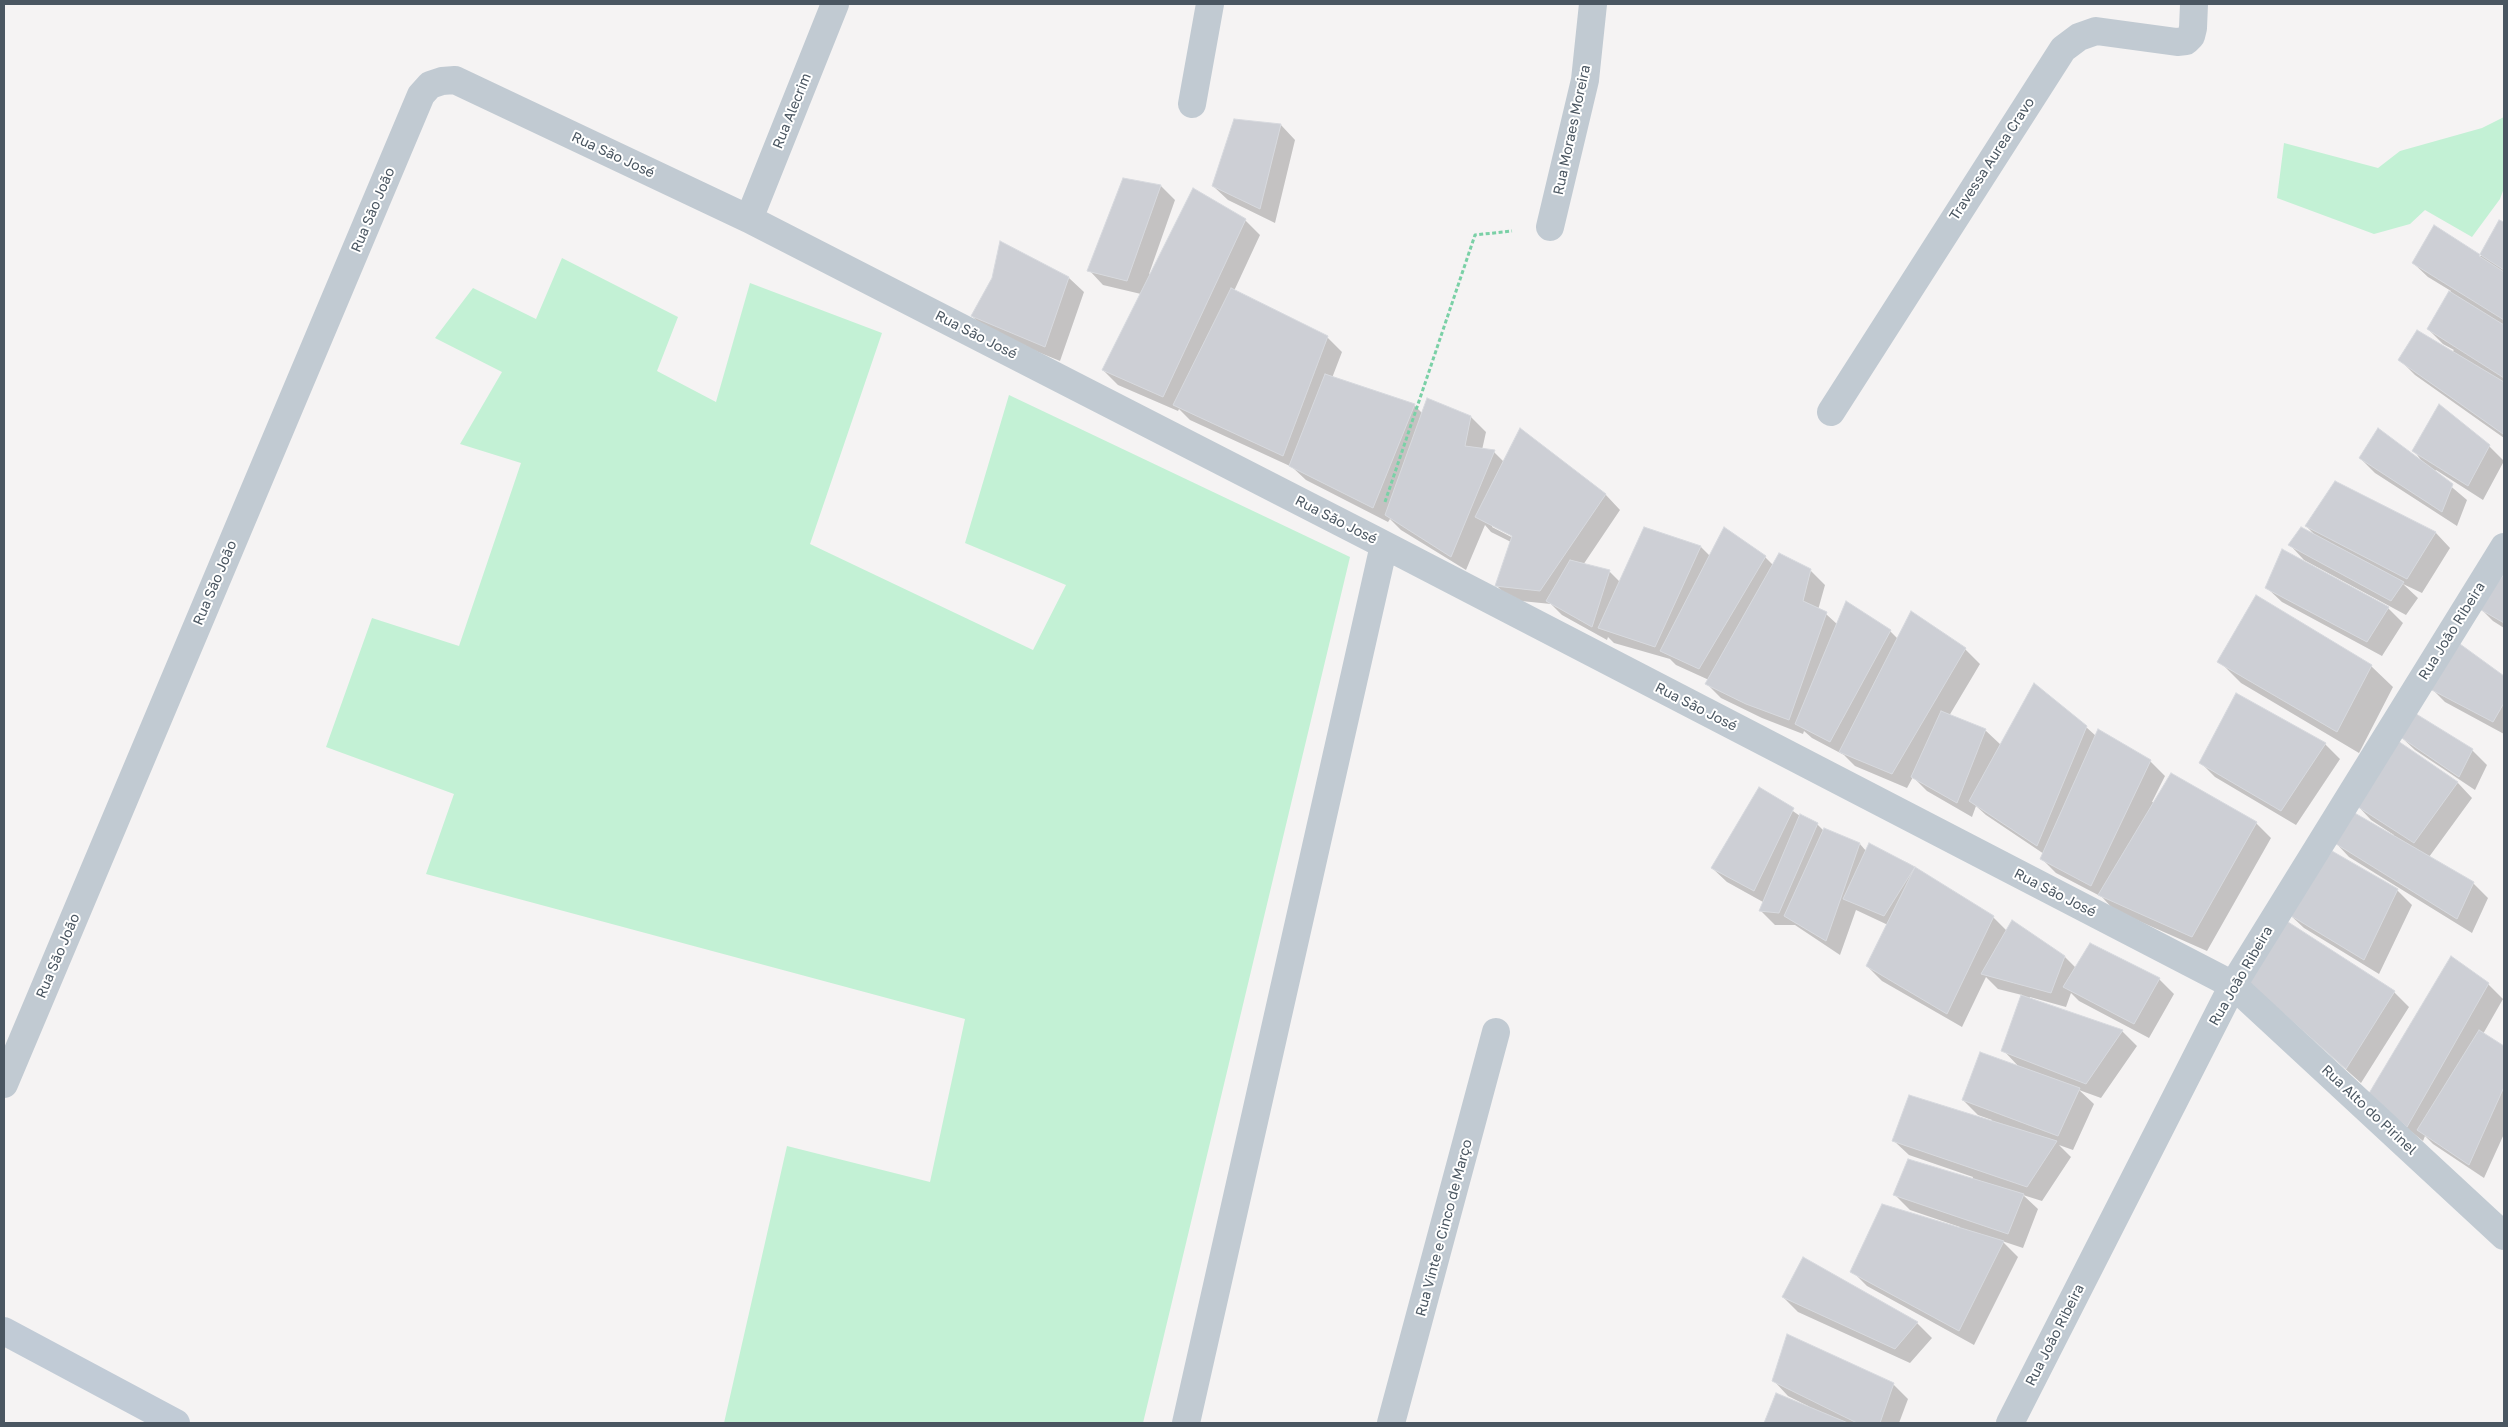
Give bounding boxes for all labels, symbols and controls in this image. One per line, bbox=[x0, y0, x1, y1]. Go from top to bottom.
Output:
street label: Rua Moraes Moreira bbox=[1550, 63, 1594, 197]
street label: Rua Alecrim bbox=[769, 71, 815, 151]
street label: Travessa Aurea Cravo bbox=[1946, 94, 2038, 224]
street label: Rua São José bbox=[569, 128, 657, 182]
street label: Rua São João bbox=[348, 165, 398, 255]
street label: Rua São José bbox=[932, 307, 1020, 363]
street label: Rua São José bbox=[1292, 492, 1380, 548]
street label: Rua São João bbox=[190, 538, 240, 628]
street label: Rua João Ribeira bbox=[2415, 579, 2489, 683]
street label: Rua São José bbox=[1652, 679, 1740, 735]
street label: Rua São José bbox=[2011, 865, 2099, 921]
street label: Rua São João bbox=[33, 911, 83, 1001]
street label: Rua João Ribeira bbox=[2206, 923, 2276, 1029]
street label: Rua Alto do Pirinel bbox=[2318, 1062, 2420, 1158]
street label: Rua Vinte e Cinco de Março bbox=[1412, 1138, 1476, 1318]
street label: Rua João Ribeira bbox=[2022, 1281, 2088, 1389]

